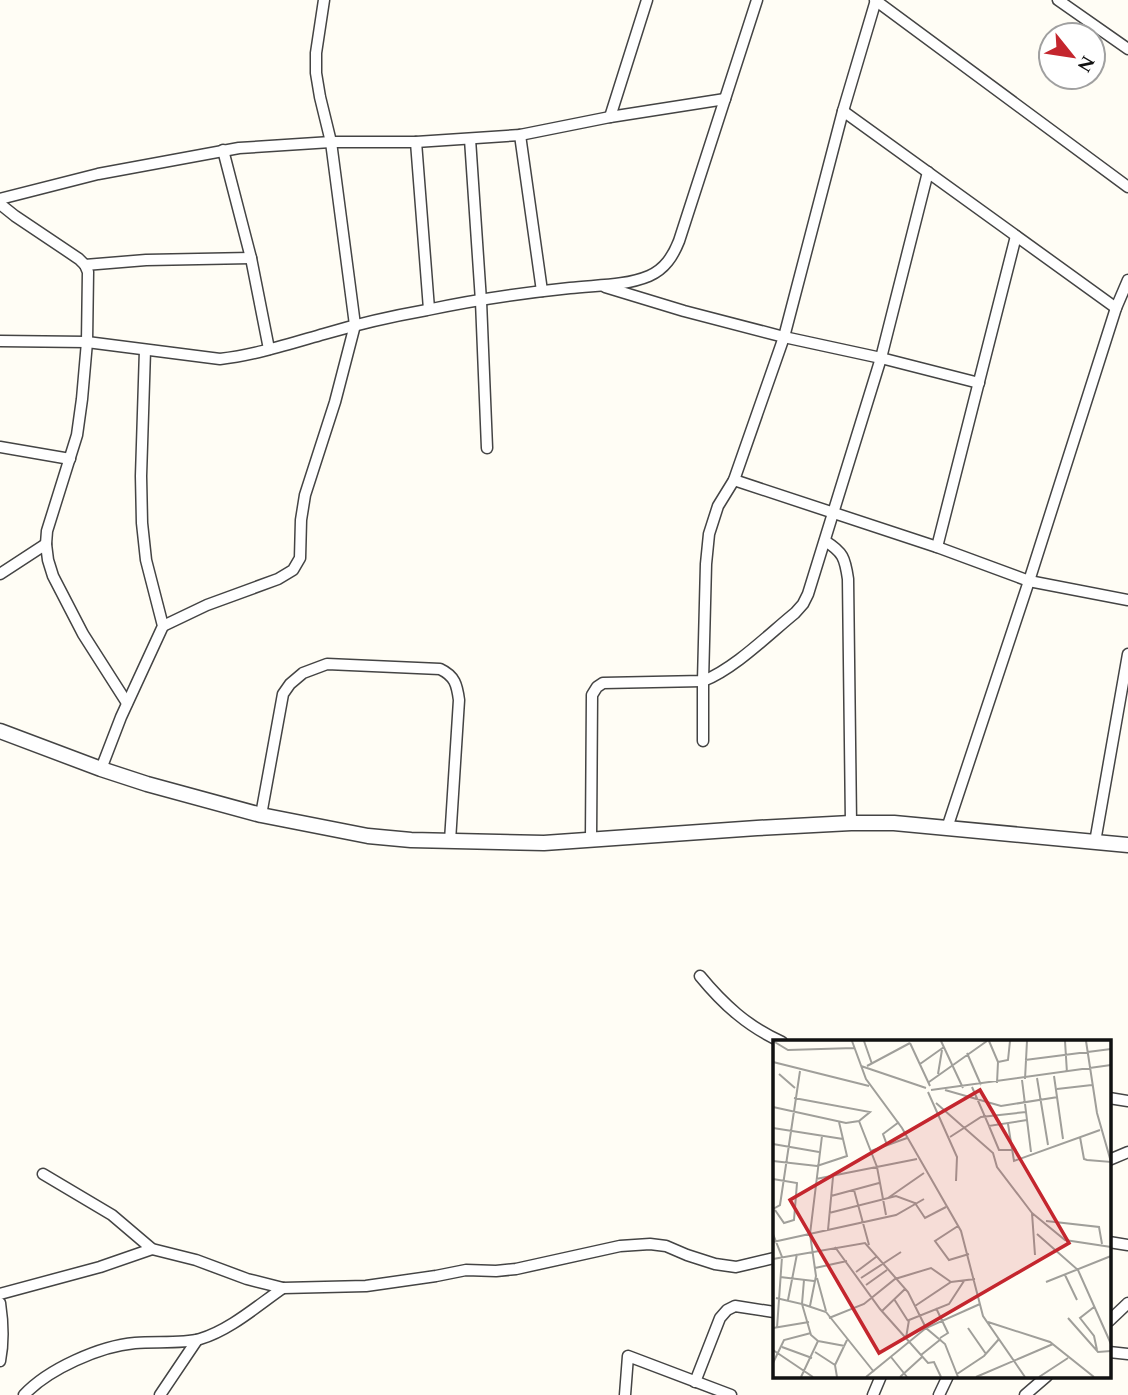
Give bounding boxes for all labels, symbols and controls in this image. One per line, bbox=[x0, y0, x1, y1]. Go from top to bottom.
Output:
north arrow bbox=[1037, 21, 1107, 91]
text: N bbox=[1069, 50, 1102, 78]
inset map bbox=[773, 1040, 1110, 1378]

